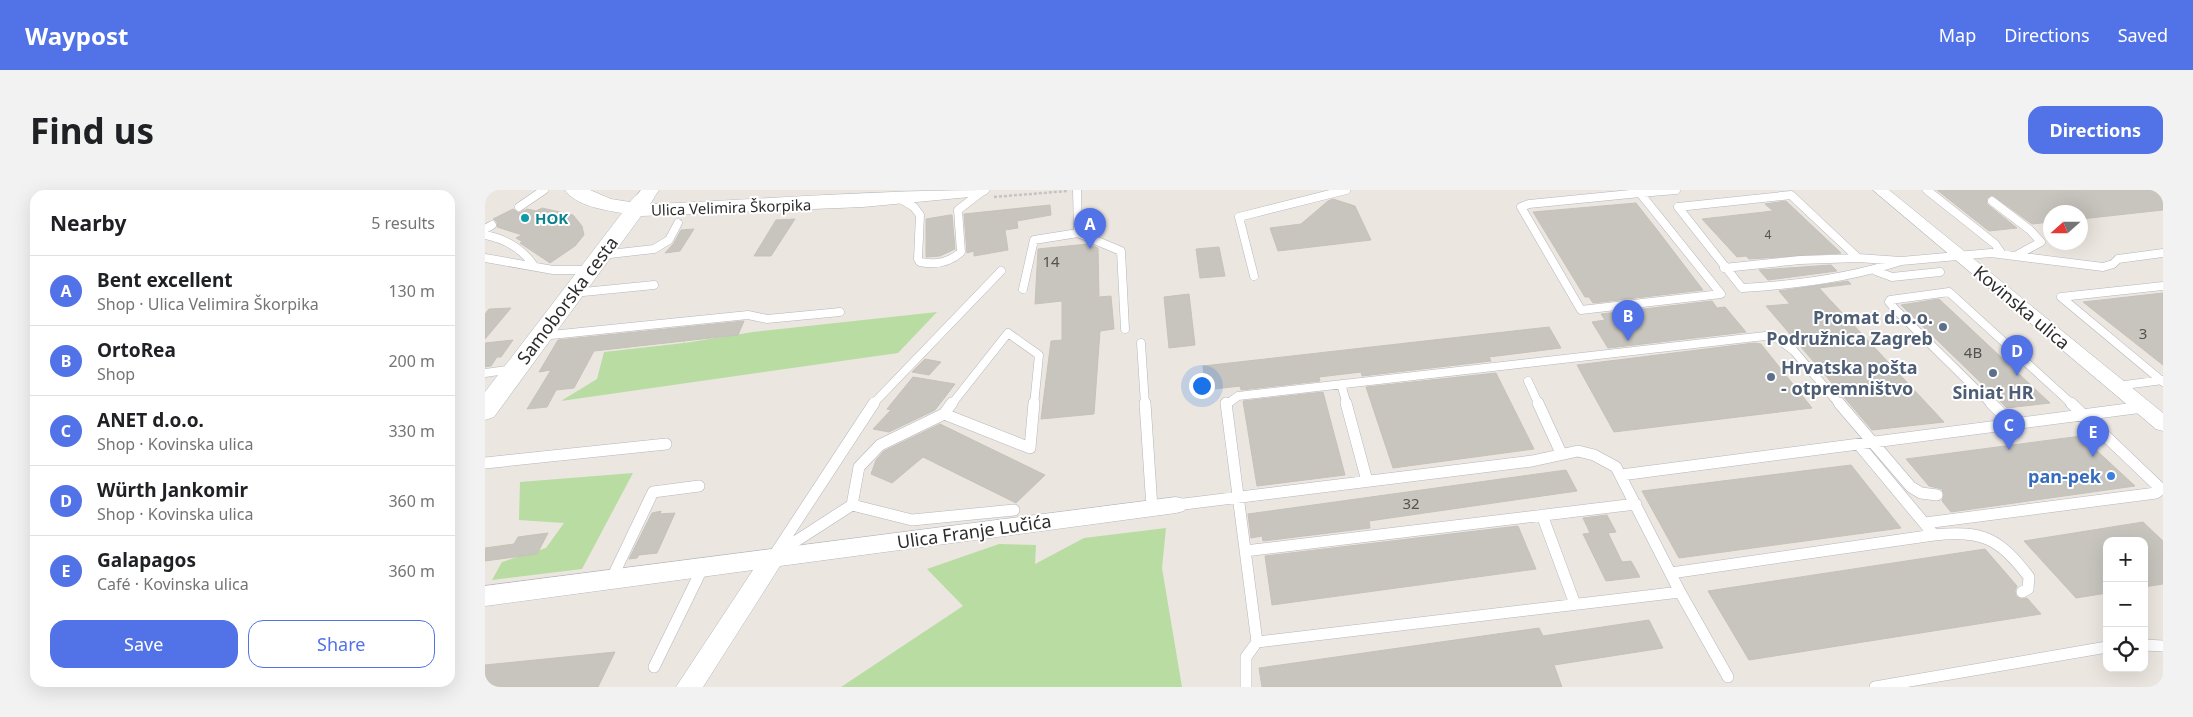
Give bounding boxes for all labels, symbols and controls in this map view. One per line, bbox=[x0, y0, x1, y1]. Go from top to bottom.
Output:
text: Waypost bbox=[25, 19, 128, 52]
text: Map bbox=[1939, 23, 1976, 47]
text: Directions bbox=[2004, 23, 2090, 47]
text: Saved bbox=[2118, 23, 2168, 47]
button: Directions bbox=[2028, 106, 2163, 154]
text: Find us bbox=[30, 107, 154, 154]
street label: Ulica Velimira Škorpika bbox=[651, 194, 811, 220]
north arrow bbox=[2043, 205, 2088, 250]
place label: HOK bbox=[535, 208, 568, 228]
pin: A bbox=[1074, 208, 1106, 249]
text: Nearby bbox=[50, 209, 126, 237]
text: 5 results bbox=[371, 212, 435, 234]
marker: HOK bbox=[519, 212, 531, 224]
house number: 4 bbox=[1765, 226, 1772, 243]
street label: Samoborska cesta bbox=[511, 231, 623, 369]
house number: 14 bbox=[1042, 251, 1060, 271]
street label: Kovinska ulica bbox=[1969, 260, 2075, 354]
text: Bent excellent bbox=[97, 267, 233, 293]
text: A bbox=[60, 280, 72, 302]
text: 130 m bbox=[388, 280, 435, 302]
text: Shop · Ulica Velimira Škorpika bbox=[97, 293, 319, 315]
pin: B bbox=[1612, 300, 1644, 341]
place label: Promat d.o.o. Podružnica Zagreb bbox=[1766, 305, 1933, 350]
marker: Promat d.o.o. Podružnica Zagreb bbox=[1937, 321, 1949, 333]
house number: 3 bbox=[2139, 323, 2147, 343]
pin: D bbox=[2001, 335, 2033, 376]
text: OrtoRea bbox=[97, 337, 176, 363]
house number: 4B bbox=[1964, 342, 1982, 362]
text: B bbox=[61, 350, 71, 372]
text: 200 m bbox=[388, 350, 435, 372]
place label: Hrvatska pošta - otpremništvo bbox=[1781, 355, 1918, 400]
text: Shop bbox=[97, 363, 135, 385]
marker: Siniat HR bbox=[1987, 367, 1999, 379]
marker: Hrvatska pošta - otpremništvo bbox=[1765, 371, 1777, 383]
your location bbox=[1189, 373, 1215, 399]
place label: Siniat HR bbox=[1952, 380, 2034, 404]
text: ANET d.o.o. bbox=[97, 407, 204, 433]
pin: C bbox=[1993, 409, 2025, 450]
pin: E bbox=[2077, 416, 2109, 457]
text: C bbox=[61, 420, 71, 442]
text: 330 m bbox=[388, 420, 435, 442]
text: Shop · Kovinska ulica bbox=[97, 433, 253, 455]
place label: pan-pek bbox=[2028, 464, 2102, 488]
marker: pan-pek bbox=[2105, 470, 2117, 482]
text: Würth Jankomir bbox=[97, 477, 248, 503]
text: D bbox=[60, 490, 72, 512]
text: 360 m bbox=[388, 490, 435, 512]
house number: 32 bbox=[1402, 493, 1420, 513]
text: Shop · Kovinska ulica bbox=[97, 503, 253, 525]
street label: Ulica Franje Lučića bbox=[895, 508, 1053, 554]
map controls bbox=[2103, 537, 2148, 672]
button: + bbox=[2103, 537, 2148, 582]
text: Galapagos bbox=[97, 547, 196, 573]
text: E bbox=[62, 560, 70, 582]
text: 360 m bbox=[388, 560, 435, 582]
text: Café · Kovinska ulica bbox=[97, 573, 249, 595]
button: − bbox=[2103, 582, 2148, 627]
button: Save bbox=[50, 620, 238, 668]
button: Share bbox=[248, 620, 435, 668]
button: locate bbox=[2103, 627, 2148, 672]

